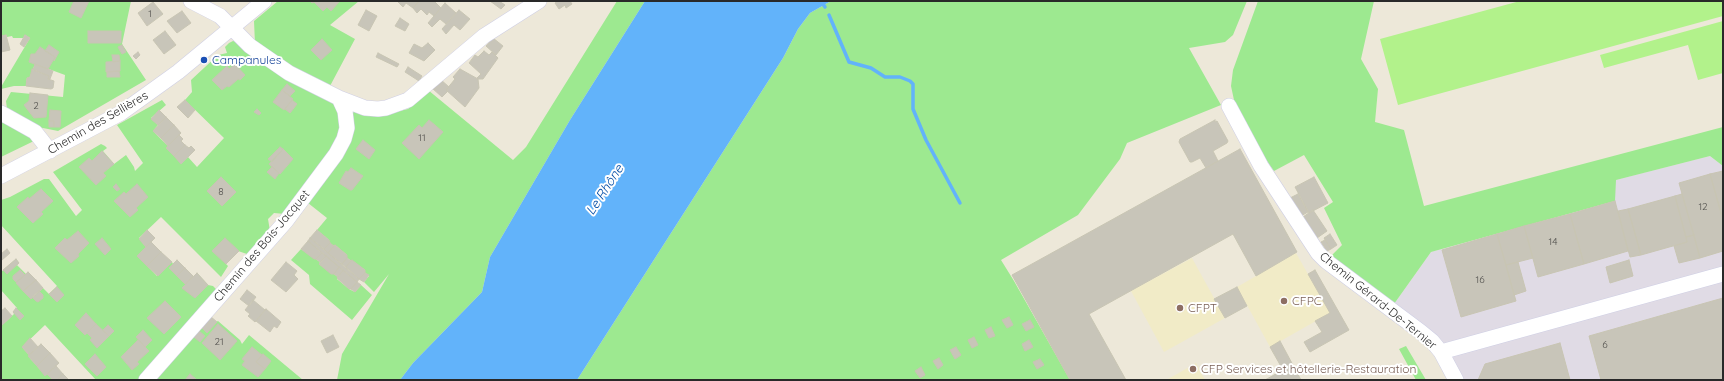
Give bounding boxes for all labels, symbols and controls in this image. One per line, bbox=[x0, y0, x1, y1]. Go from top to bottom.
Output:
house number: 1 bbox=[148, 8, 152, 20]
place label: Campanules bbox=[212, 53, 281, 67]
marker: Campanules bbox=[199, 55, 209, 65]
street label: Chemin des Sellières bbox=[45, 88, 151, 158]
house number: 2 bbox=[33, 100, 39, 112]
house number: 11 bbox=[418, 132, 426, 144]
water label: Le Rhône bbox=[583, 162, 627, 218]
house number: 8 bbox=[218, 186, 224, 198]
street label: Chemin des Bois-Jacquet bbox=[211, 187, 313, 305]
house number: 12 bbox=[1698, 201, 1708, 213]
house number: 14 bbox=[1549, 236, 1557, 248]
street label: Chemin Gérard-De-Ternier bbox=[1316, 249, 1440, 353]
house number: 16 bbox=[1475, 274, 1485, 286]
place label: CFPC bbox=[1292, 294, 1322, 308]
marker: CFPC bbox=[1279, 296, 1289, 306]
place label: CFPT bbox=[1188, 301, 1217, 315]
marker: CFPT bbox=[1175, 303, 1185, 313]
house number: 21 bbox=[214, 336, 224, 348]
house number: 6 bbox=[1602, 339, 1608, 351]
place label: CFP Services et hôtellerie-Restauration bbox=[1201, 362, 1416, 376]
marker: CFP Services et hôtellerie-Restauration bbox=[1188, 364, 1198, 374]

